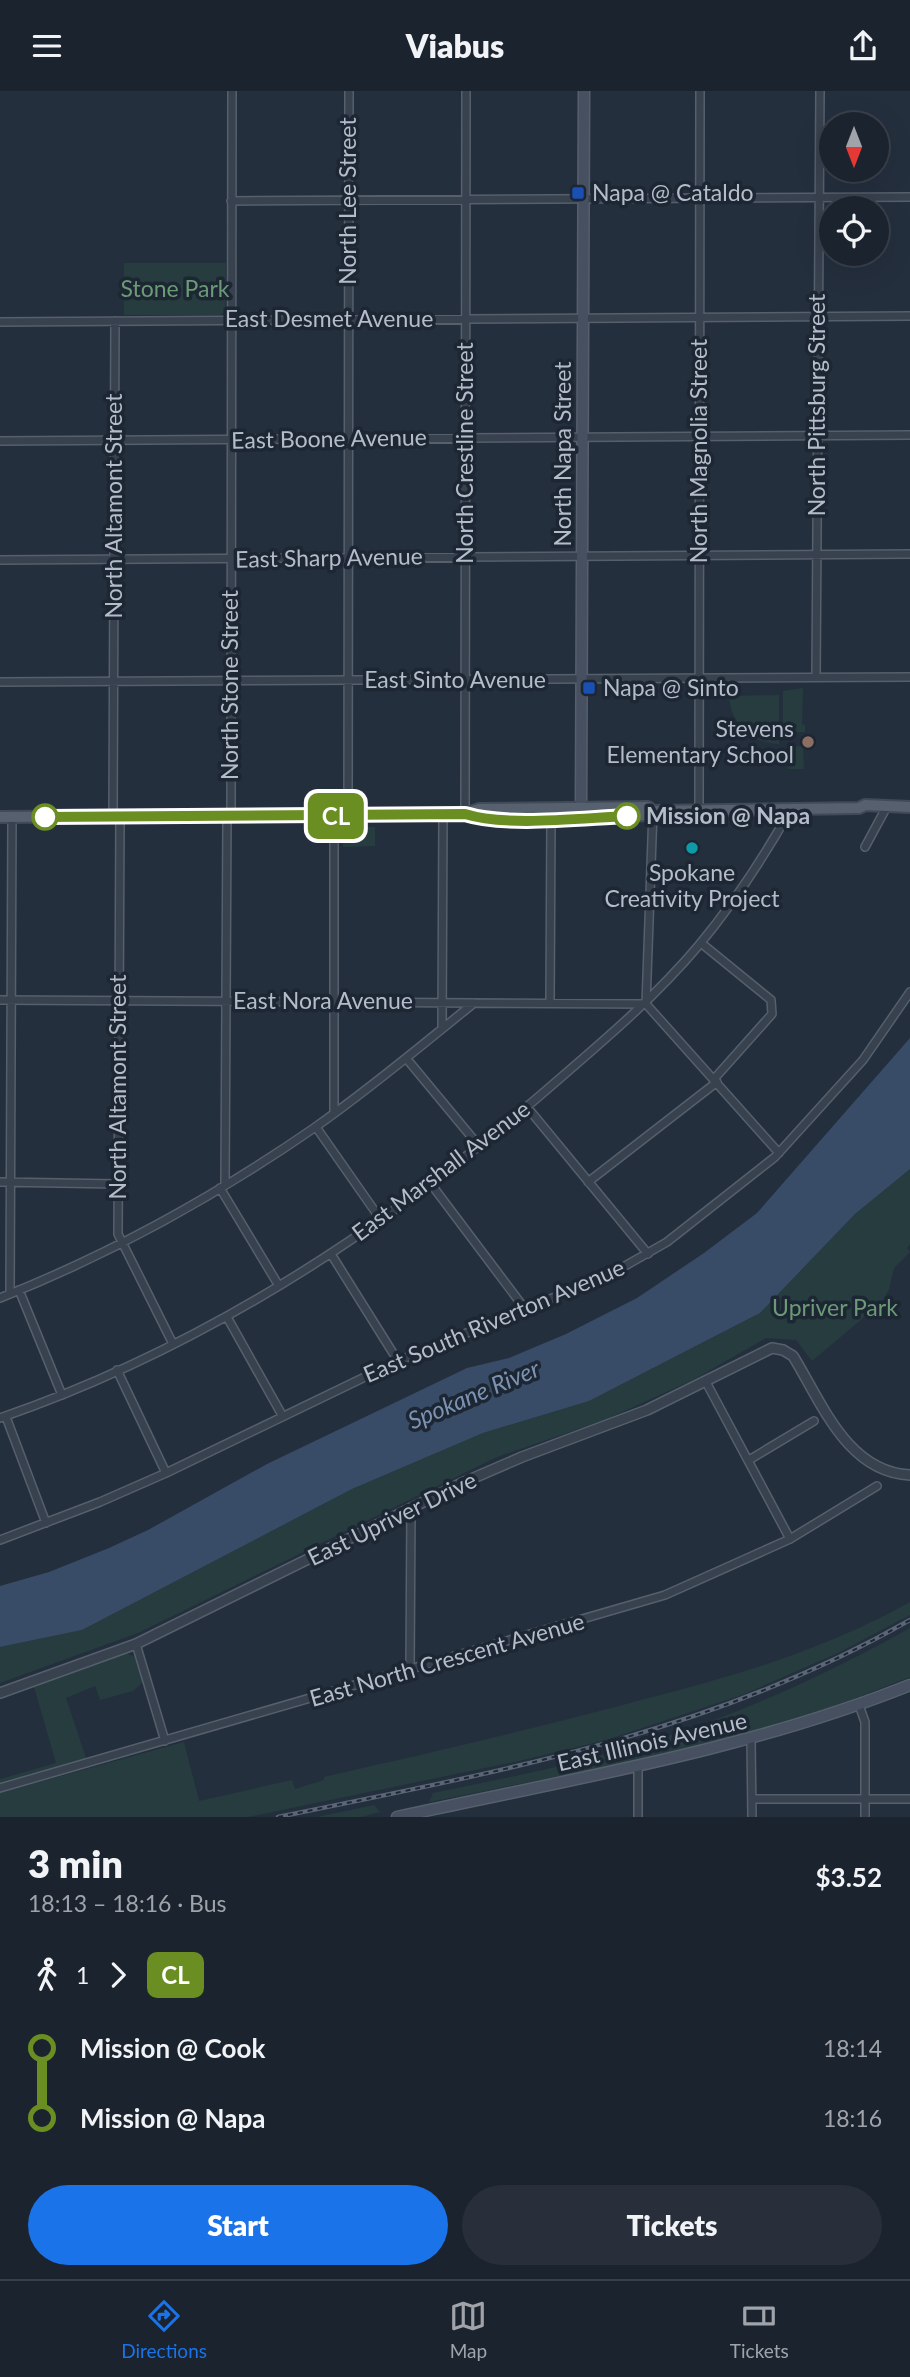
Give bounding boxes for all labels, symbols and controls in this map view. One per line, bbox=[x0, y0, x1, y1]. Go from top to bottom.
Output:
text: Viabus bbox=[406, 26, 504, 65]
icon: menu bbox=[28, 27, 66, 65]
icon: share bbox=[844, 27, 882, 65]
north arrow bbox=[819, 112, 889, 182]
map controls bbox=[819, 112, 889, 266]
street label: North Lee Street bbox=[333, 117, 361, 285]
place label: Napa @ Cataldo bbox=[592, 178, 754, 206]
marker: Napa @ Cataldo bbox=[570, 185, 586, 201]
button: locate bbox=[819, 196, 889, 266]
park label: Stone Park bbox=[121, 274, 230, 302]
street label: North Pittsburg Street bbox=[802, 293, 830, 516]
street label: East Desmet Avenue bbox=[225, 304, 433, 332]
street label: North Magnolia Street bbox=[684, 338, 712, 563]
street label: North Crestline Street bbox=[450, 341, 478, 564]
street label: North Napa Street bbox=[548, 361, 576, 547]
street label: North Altamont Street bbox=[99, 393, 127, 618]
street label: East Boone Avenue bbox=[231, 422, 427, 454]
street label: East Sharp Avenue bbox=[235, 541, 423, 573]
street label: North Stone Street bbox=[215, 589, 243, 780]
street label: East Sinto Avenue bbox=[364, 665, 546, 693]
place label: Napa @ Sinto bbox=[603, 673, 739, 701]
marker: Napa @ Sinto bbox=[581, 680, 597, 696]
place label: Stevens Elementary School bbox=[607, 714, 794, 768]
marker: Stevens Elementary School bbox=[800, 734, 816, 750]
line badge: CL bbox=[304, 793, 368, 839]
text: CL bbox=[322, 801, 350, 830]
place label: Mission @ Napa bbox=[646, 801, 810, 829]
marker: Mission @ Napa bbox=[614, 803, 640, 829]
unlabelled marker bbox=[32, 804, 58, 830]
marker: Spokane Creativity Project bbox=[684, 840, 700, 856]
place label: Spokane Creativity Project bbox=[604, 858, 780, 912]
street label: North Altamont Street bbox=[103, 974, 131, 1199]
street label: East Nora Avenue bbox=[233, 986, 413, 1014]
street label: East Marshall Avenue bbox=[346, 1094, 535, 1246]
street label: East South Riverton Avenue bbox=[359, 1252, 628, 1388]
park label: Upriver Park bbox=[772, 1293, 898, 1321]
water label: Spokane River bbox=[403, 1353, 544, 1434]
street label: East Upriver Drive bbox=[303, 1465, 481, 1571]
street label: East North Crescent Avenue bbox=[306, 1606, 587, 1712]
street label: East Illinois Avenue bbox=[554, 1706, 749, 1776]
text: 3 min bbox=[28, 1840, 123, 1886]
text: $3.52 bbox=[816, 1861, 882, 1893]
text: 18:13 – 18:16 · Bus bbox=[28, 1889, 227, 1917]
icon: walk bbox=[28, 1956, 66, 1994]
icon: forward bbox=[99, 1956, 137, 1994]
text: CL bbox=[161, 1960, 190, 1989]
text: 1 bbox=[76, 1961, 89, 1989]
text: Mission @ Cook bbox=[80, 2032, 265, 2064]
text: 18:14 bbox=[823, 2034, 882, 2062]
text: Mission @ Napa bbox=[80, 2102, 265, 2134]
text: 18:16 bbox=[823, 2104, 882, 2132]
button: Start bbox=[28, 2185, 448, 2265]
button: Tickets bbox=[462, 2185, 882, 2265]
tab: Directions bbox=[121, 2297, 207, 2362]
tab: Map bbox=[449, 2297, 487, 2362]
tab: Tickets bbox=[730, 2297, 789, 2362]

